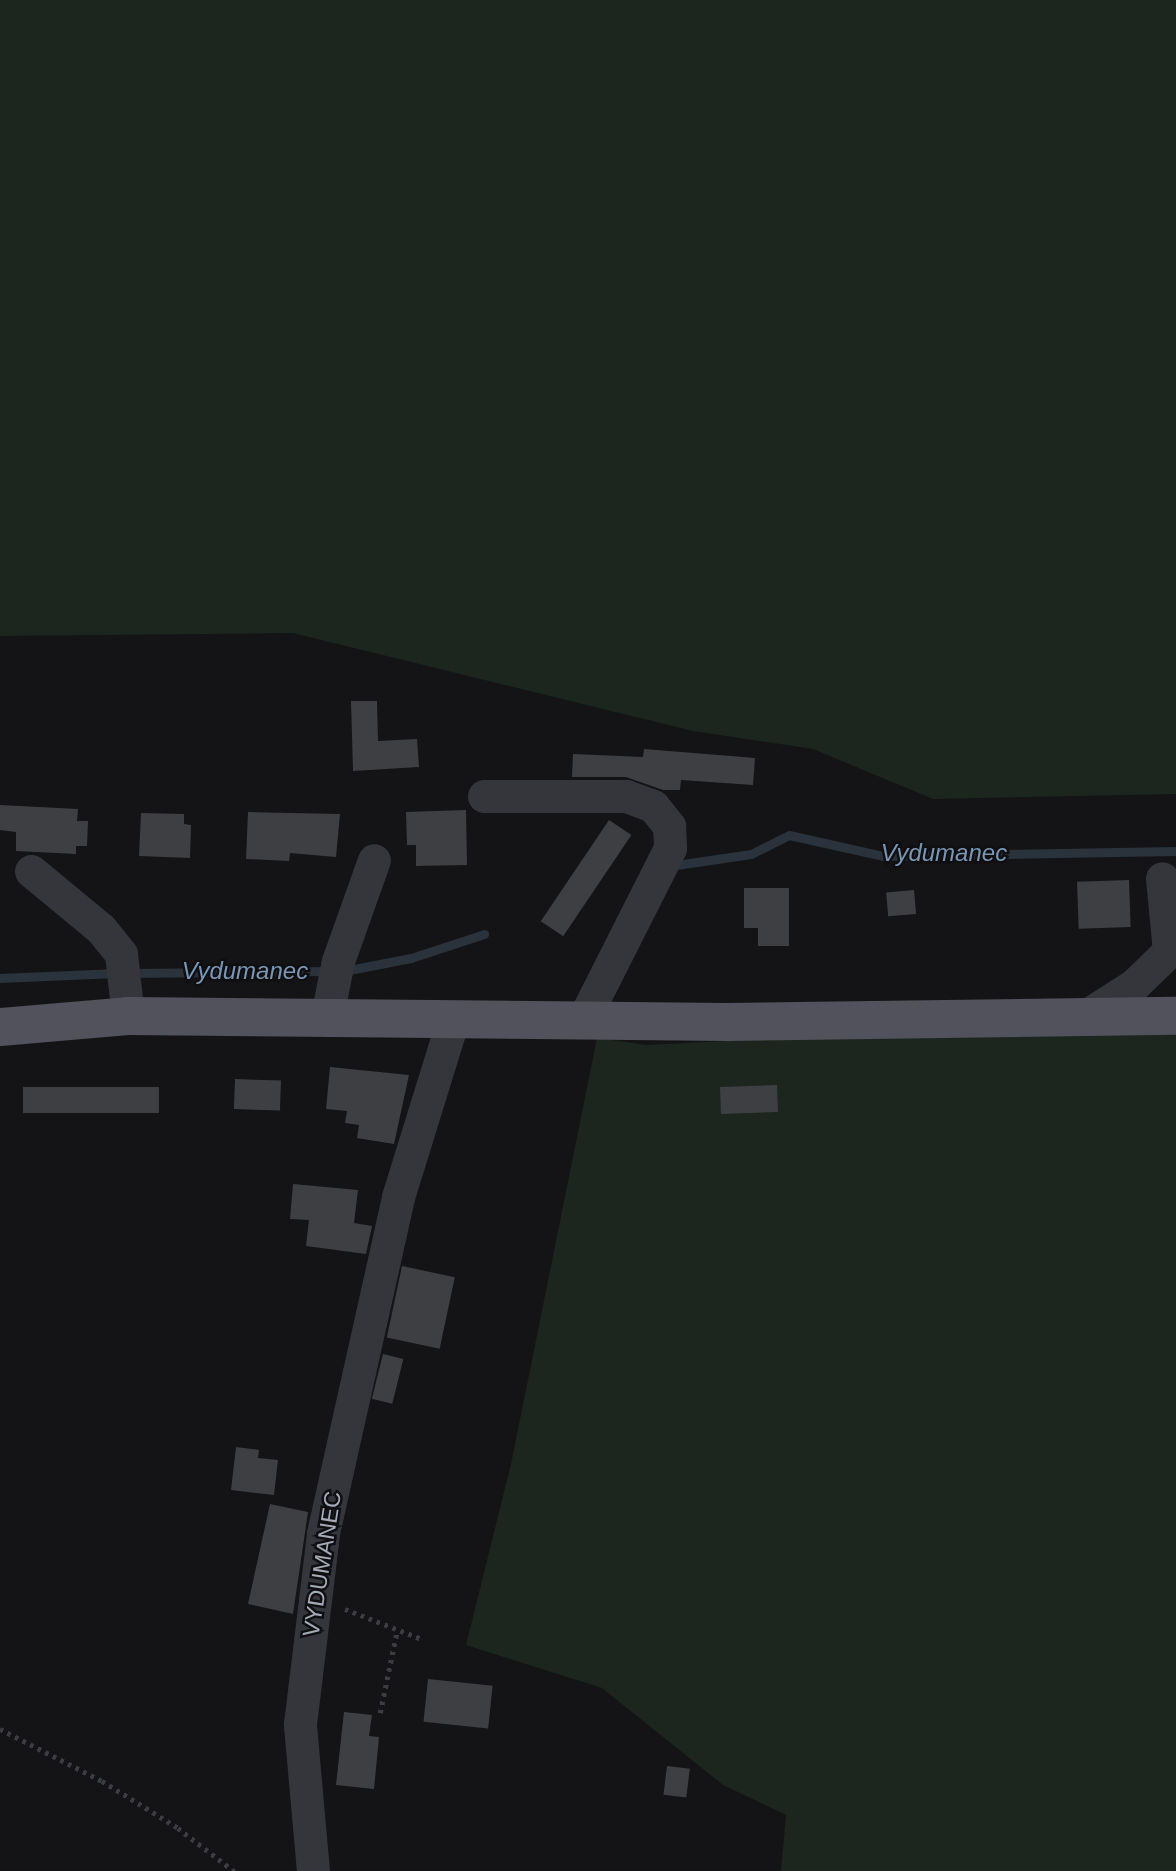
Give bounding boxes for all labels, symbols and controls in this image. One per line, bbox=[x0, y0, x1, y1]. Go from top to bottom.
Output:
water label: Vydumanec bbox=[881, 839, 1007, 867]
water label: Vydumanec bbox=[182, 957, 308, 985]
street label: VYDUMANEC bbox=[297, 1489, 347, 1639]

